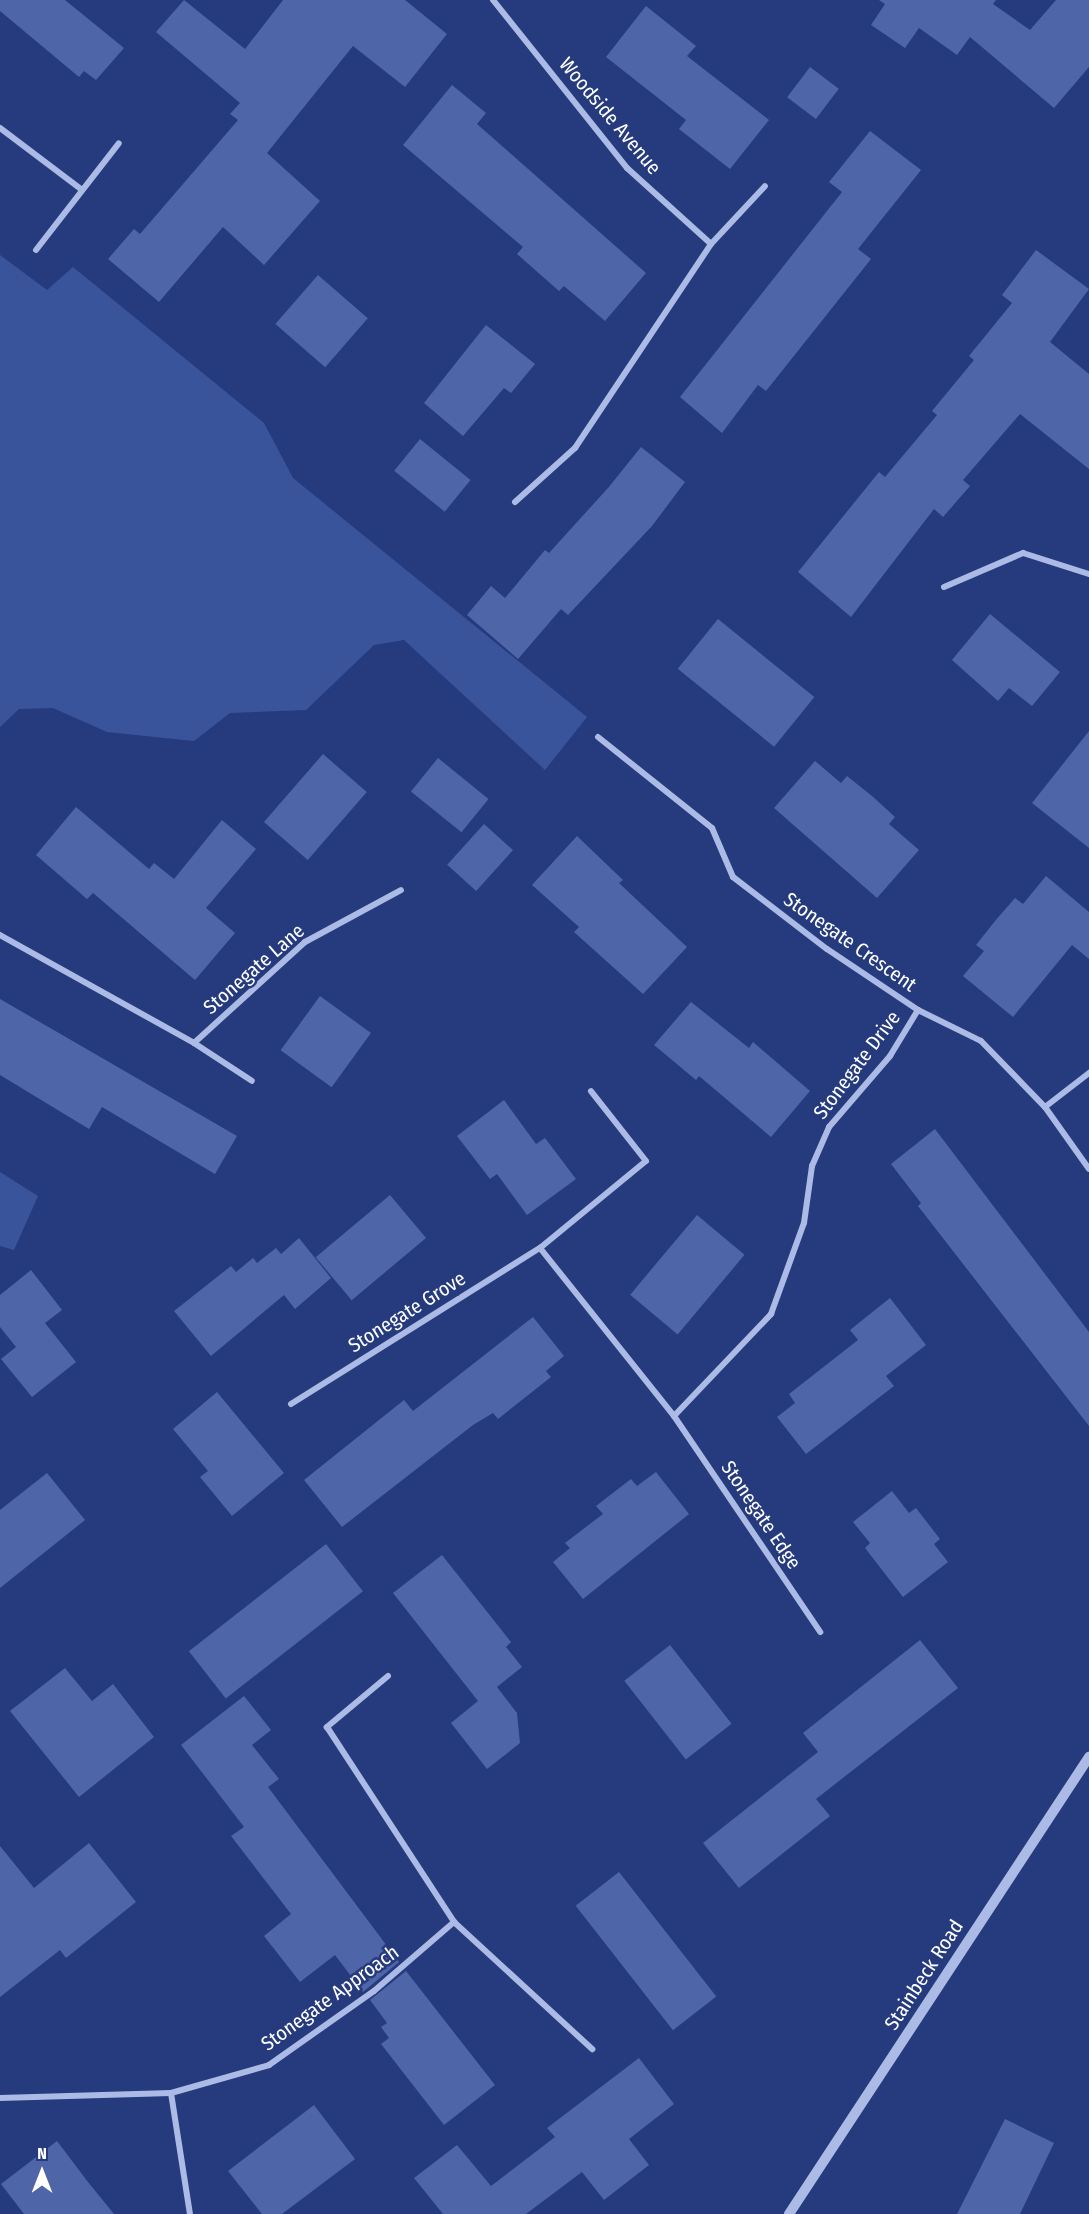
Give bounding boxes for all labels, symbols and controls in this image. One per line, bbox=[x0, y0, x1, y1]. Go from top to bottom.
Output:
street label: Woodside Avenue bbox=[554, 53, 666, 179]
street label: Stonegate Crescent bbox=[779, 887, 921, 997]
street label: Stonegate Lane bbox=[199, 919, 309, 1019]
street label: Stonegate Drive bbox=[809, 1006, 905, 1124]
street label: Stonegate Grove bbox=[344, 1266, 470, 1358]
street label: Stonegate Edge bbox=[716, 1456, 806, 1574]
street label: Stainbeck Road bbox=[880, 1916, 968, 2034]
street label: Stonegate Approach bbox=[257, 1940, 403, 2056]
north arrow bbox=[12, 2142, 72, 2202]
text: N bbox=[37, 2144, 47, 2163]

